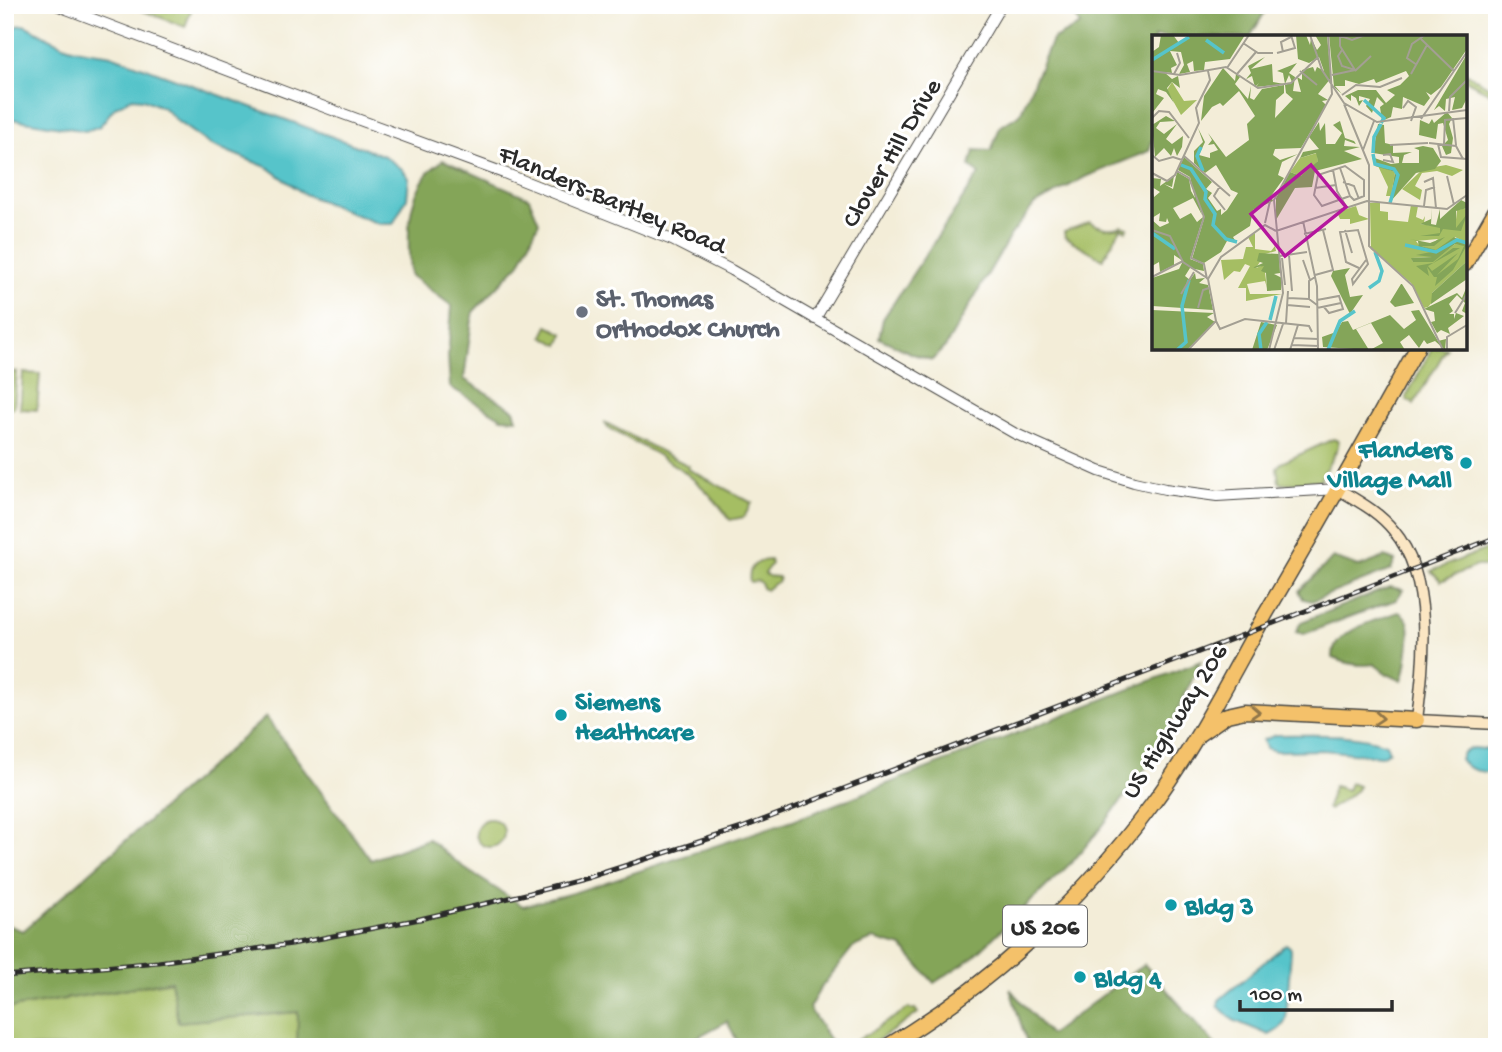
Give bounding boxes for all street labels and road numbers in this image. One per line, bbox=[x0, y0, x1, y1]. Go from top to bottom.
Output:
street label: Clover Hill Drive bbox=[837, 74, 951, 234]
street label: Flanders-Bartley Road bbox=[492, 140, 731, 265]
street label: US Highway 206 bbox=[1117, 639, 1237, 806]
road number: US 206 bbox=[1003, 906, 1087, 946]

